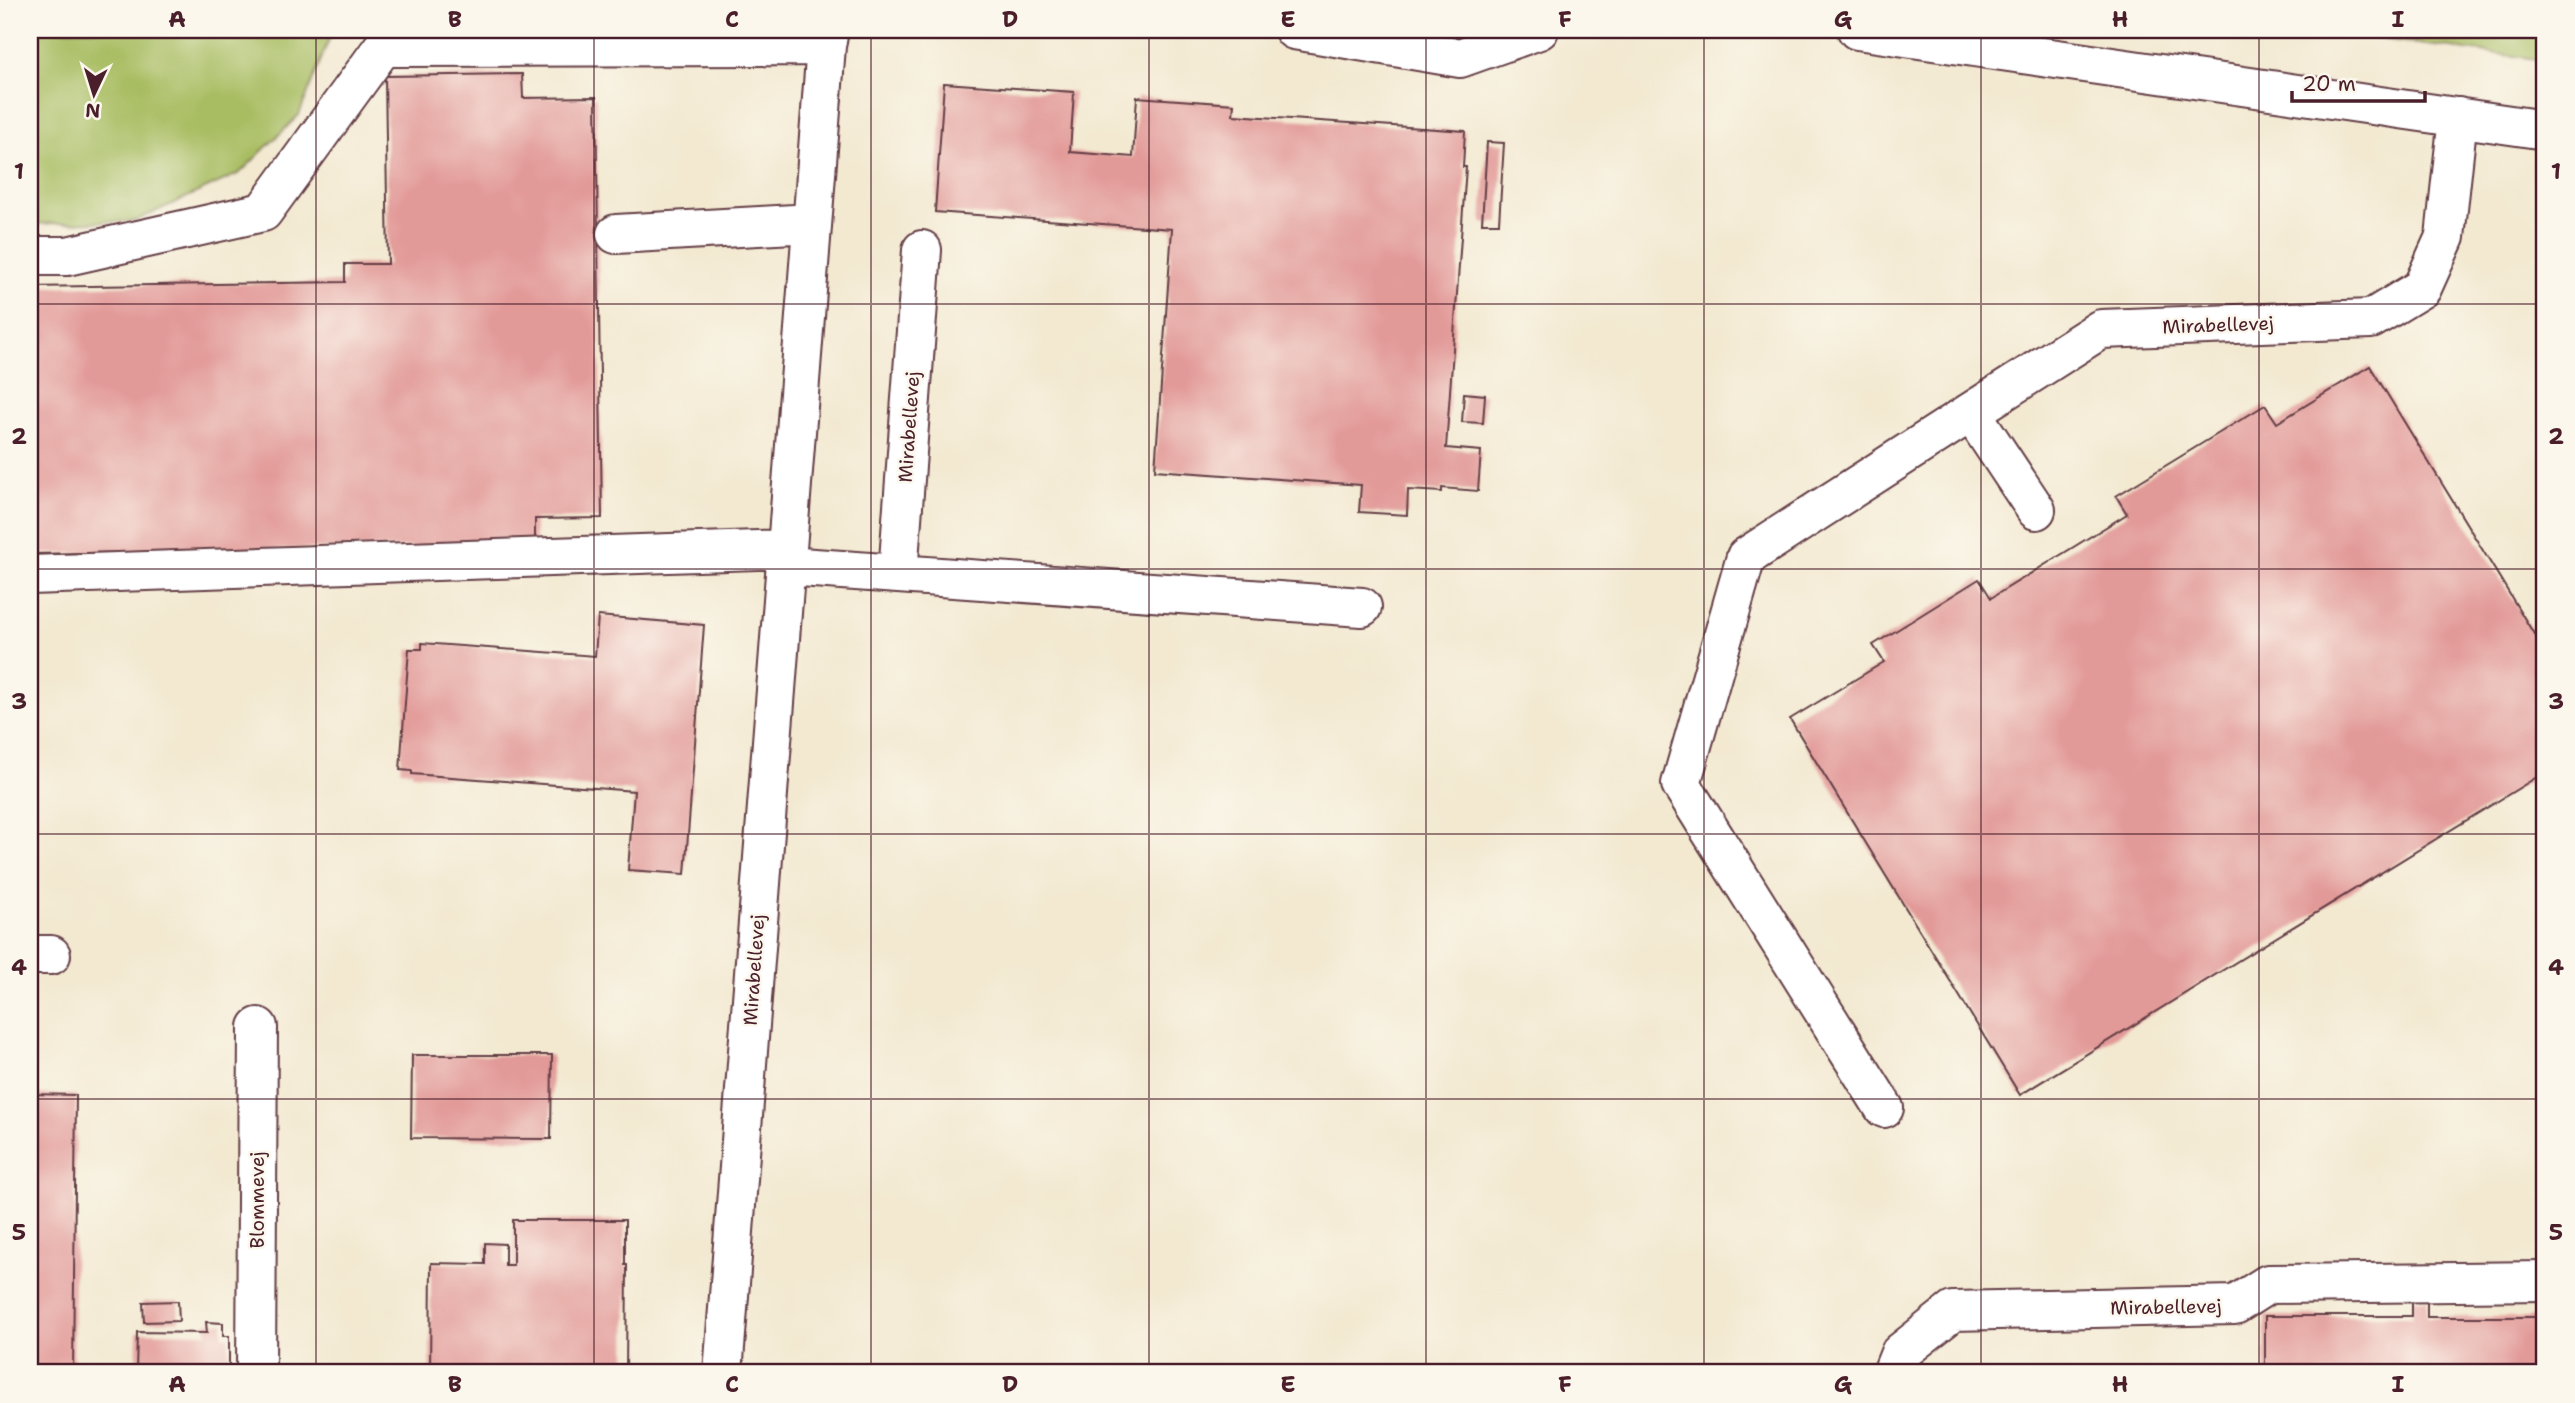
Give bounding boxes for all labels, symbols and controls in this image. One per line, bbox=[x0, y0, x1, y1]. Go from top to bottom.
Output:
text: A bbox=[168, 4, 186, 34]
text: B bbox=[448, 4, 462, 34]
text: C bbox=[725, 4, 739, 34]
text: D bbox=[1002, 4, 1018, 34]
text: E bbox=[1280, 4, 1296, 34]
text: F bbox=[1558, 4, 1572, 34]
text: G bbox=[1834, 4, 1853, 34]
text: H bbox=[2112, 4, 2128, 34]
text: I bbox=[2392, 4, 2405, 34]
north arrow bbox=[60, 60, 130, 130]
scale bar bbox=[2292, 60, 2424, 104]
text: 20 m bbox=[2302, 70, 2356, 98]
text: N bbox=[84, 97, 101, 123]
text: 1 bbox=[14, 156, 24, 186]
text: 1 bbox=[2551, 156, 2561, 186]
street label: Mirabellevej bbox=[2162, 311, 2274, 339]
street label: Mirabellevej bbox=[893, 370, 925, 484]
text: 2 bbox=[11, 421, 27, 451]
text: 2 bbox=[2548, 421, 2564, 451]
text: 3 bbox=[11, 686, 27, 716]
text: 3 bbox=[2548, 686, 2564, 716]
street label: Mirabellevej bbox=[738, 913, 770, 1027]
text: 4 bbox=[11, 952, 27, 982]
text: 4 bbox=[2548, 952, 2564, 982]
street label: Blommevej bbox=[245, 1151, 270, 1249]
text: 5 bbox=[12, 1217, 26, 1247]
text: 5 bbox=[2549, 1217, 2563, 1247]
street label: Mirabellevej bbox=[2110, 1294, 2222, 1320]
text: A bbox=[168, 1369, 186, 1399]
text: B bbox=[448, 1369, 462, 1399]
text: C bbox=[725, 1369, 739, 1399]
text: D bbox=[1002, 1369, 1018, 1399]
text: E bbox=[1280, 1369, 1296, 1399]
text: F bbox=[1558, 1369, 1572, 1399]
text: G bbox=[1834, 1369, 1853, 1399]
text: H bbox=[2112, 1369, 2128, 1399]
text: I bbox=[2392, 1369, 2405, 1399]

